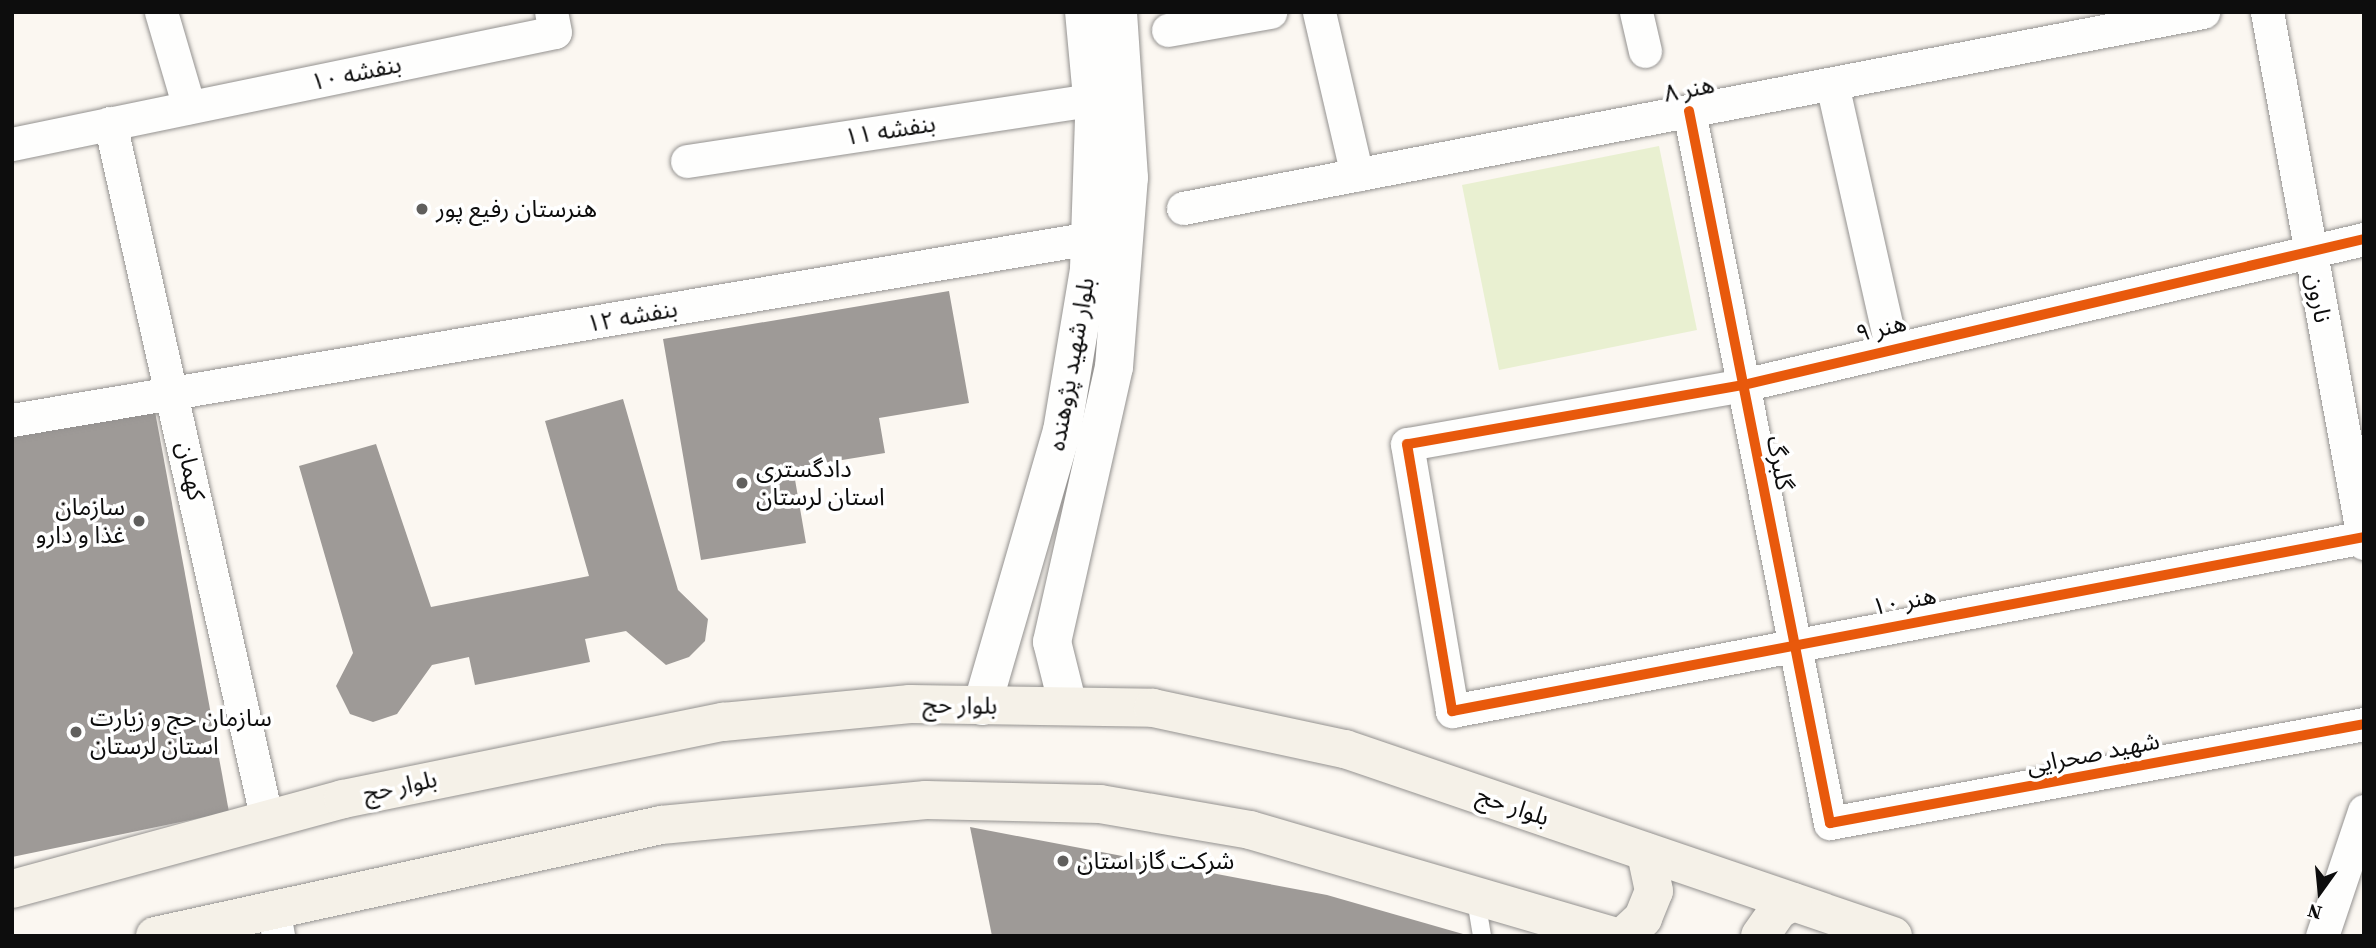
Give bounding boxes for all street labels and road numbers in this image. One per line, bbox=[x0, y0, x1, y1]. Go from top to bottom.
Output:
street label: بنفشه ۱۰ bbox=[308, 49, 404, 97]
street label: هنر ۸ bbox=[1661, 70, 1717, 108]
street label: بنفشه ۱۱ bbox=[842, 109, 938, 151]
street label: نارون bbox=[2301, 271, 2337, 325]
street label: بلوار شهید پژوهنده bbox=[1042, 275, 1100, 453]
street label: بنفشه ۱۲ bbox=[584, 294, 680, 338]
street label: هنر ۹ bbox=[1853, 308, 1909, 348]
street label: گلبرگ bbox=[1761, 433, 1799, 493]
street label: کهمان bbox=[171, 439, 211, 503]
street label: هنر ۱۰ bbox=[1870, 581, 1938, 621]
street label: بلوار حج bbox=[922, 690, 998, 720]
street label: شهید صحرایی bbox=[2024, 726, 2162, 780]
street label: بلوار حج bbox=[360, 764, 440, 808]
street label: بلوار حج bbox=[1473, 780, 1553, 832]

